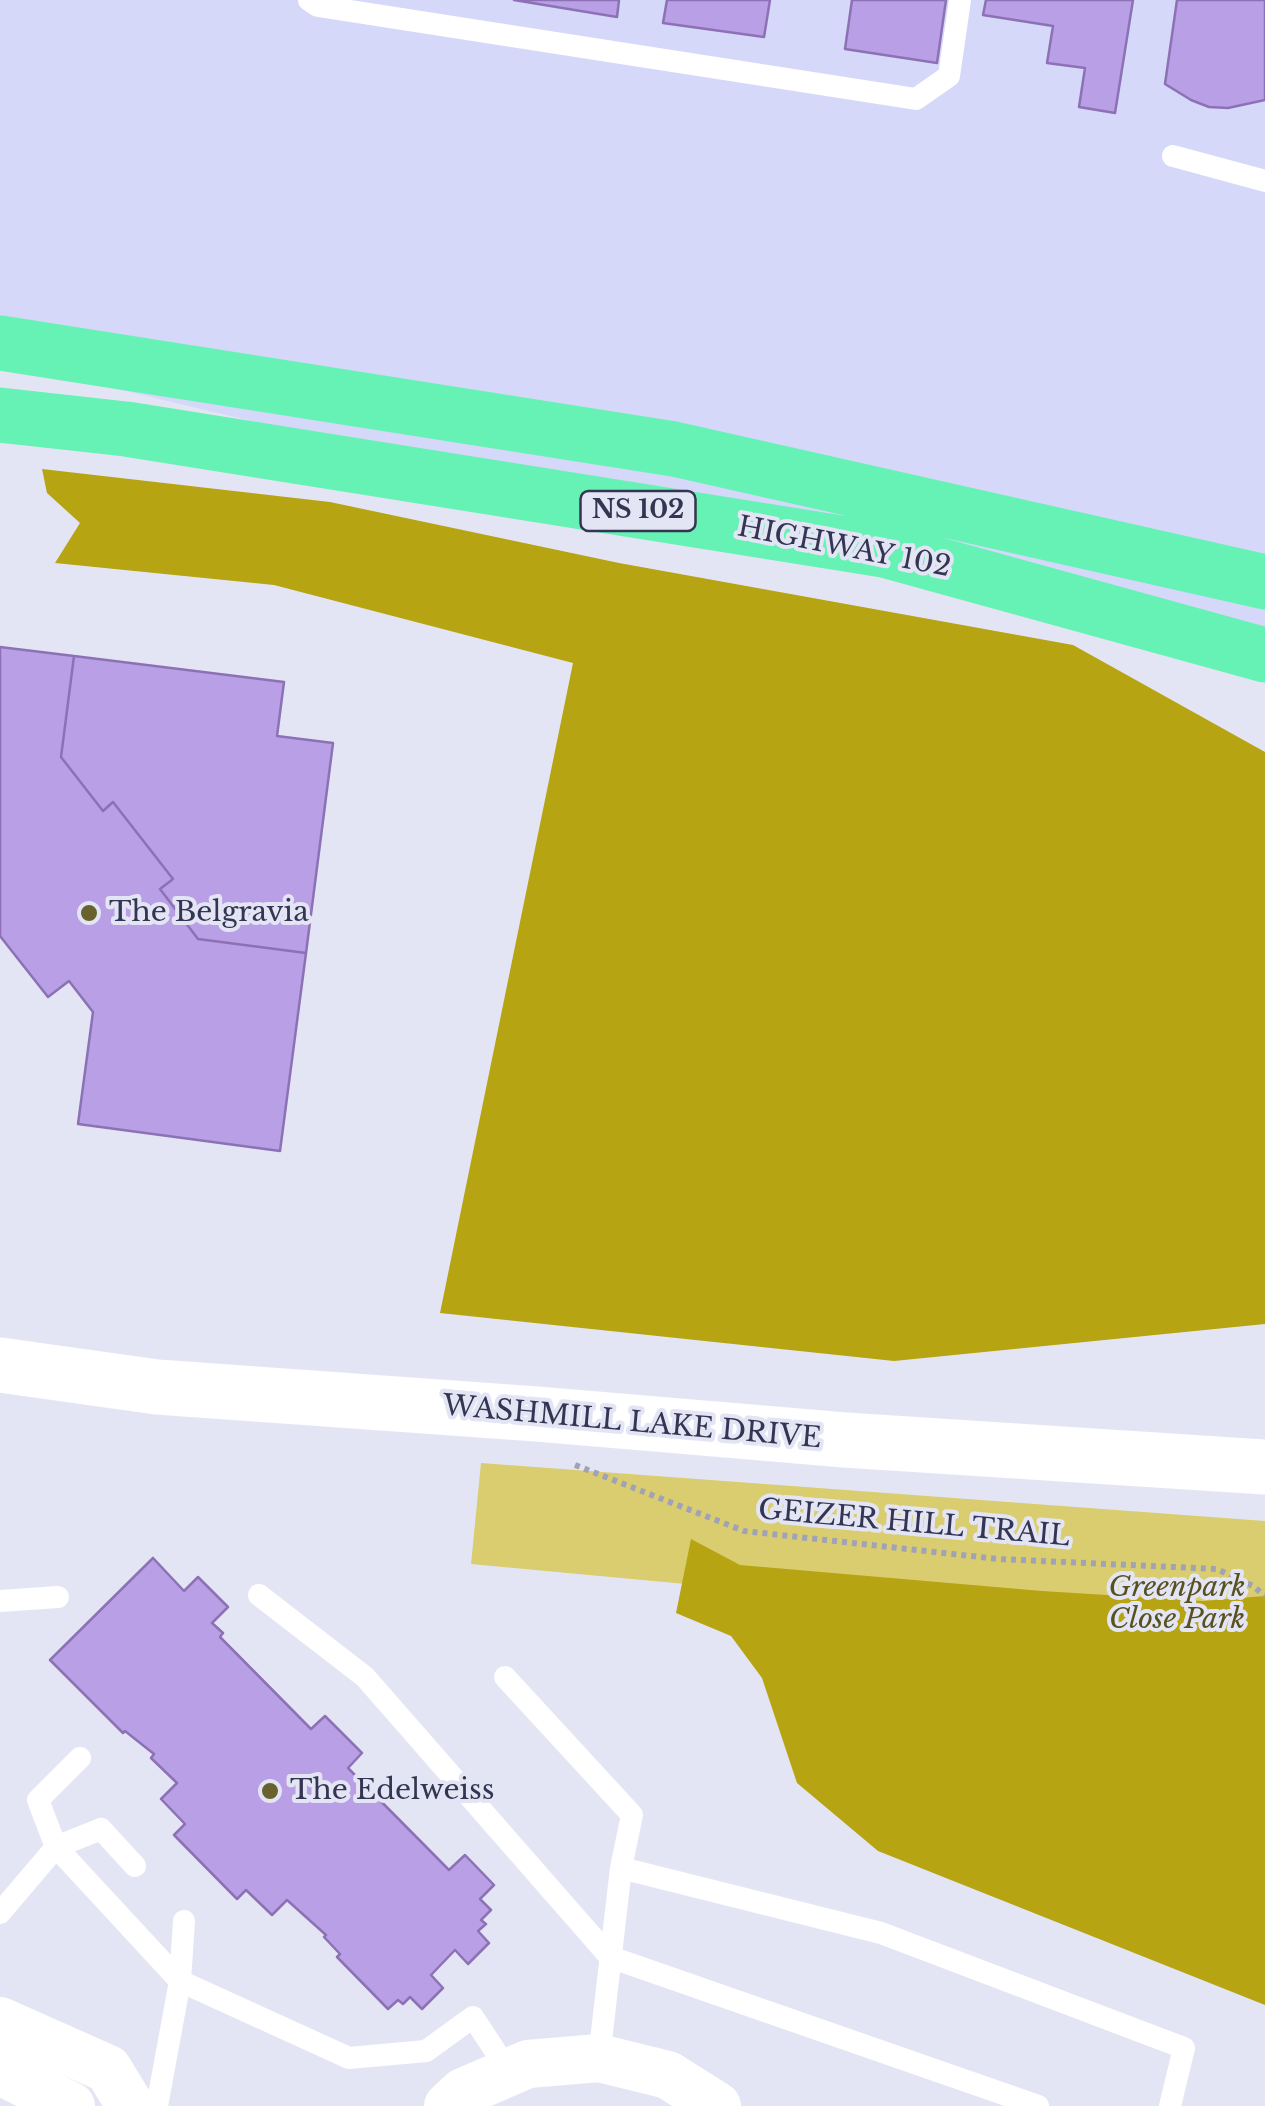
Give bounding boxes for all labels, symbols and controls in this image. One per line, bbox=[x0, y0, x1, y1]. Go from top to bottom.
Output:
road number: NS 102 bbox=[580, 491, 696, 531]
street label: HIGHWAY 102 bbox=[735, 511, 953, 585]
place label: The Belgravia bbox=[109, 896, 309, 930]
marker: The Belgravia bbox=[78, 902, 100, 924]
street label: WASHMILL LAKE DRIVE bbox=[441, 1390, 823, 1456]
street label: GEIZER HILL TRAIL bbox=[757, 1494, 1071, 1554]
park label: Greenpark Close Park bbox=[1108, 1571, 1246, 1637]
place label: The Edelweiss bbox=[290, 1774, 494, 1808]
marker: The Edelweiss bbox=[259, 1780, 281, 1802]

